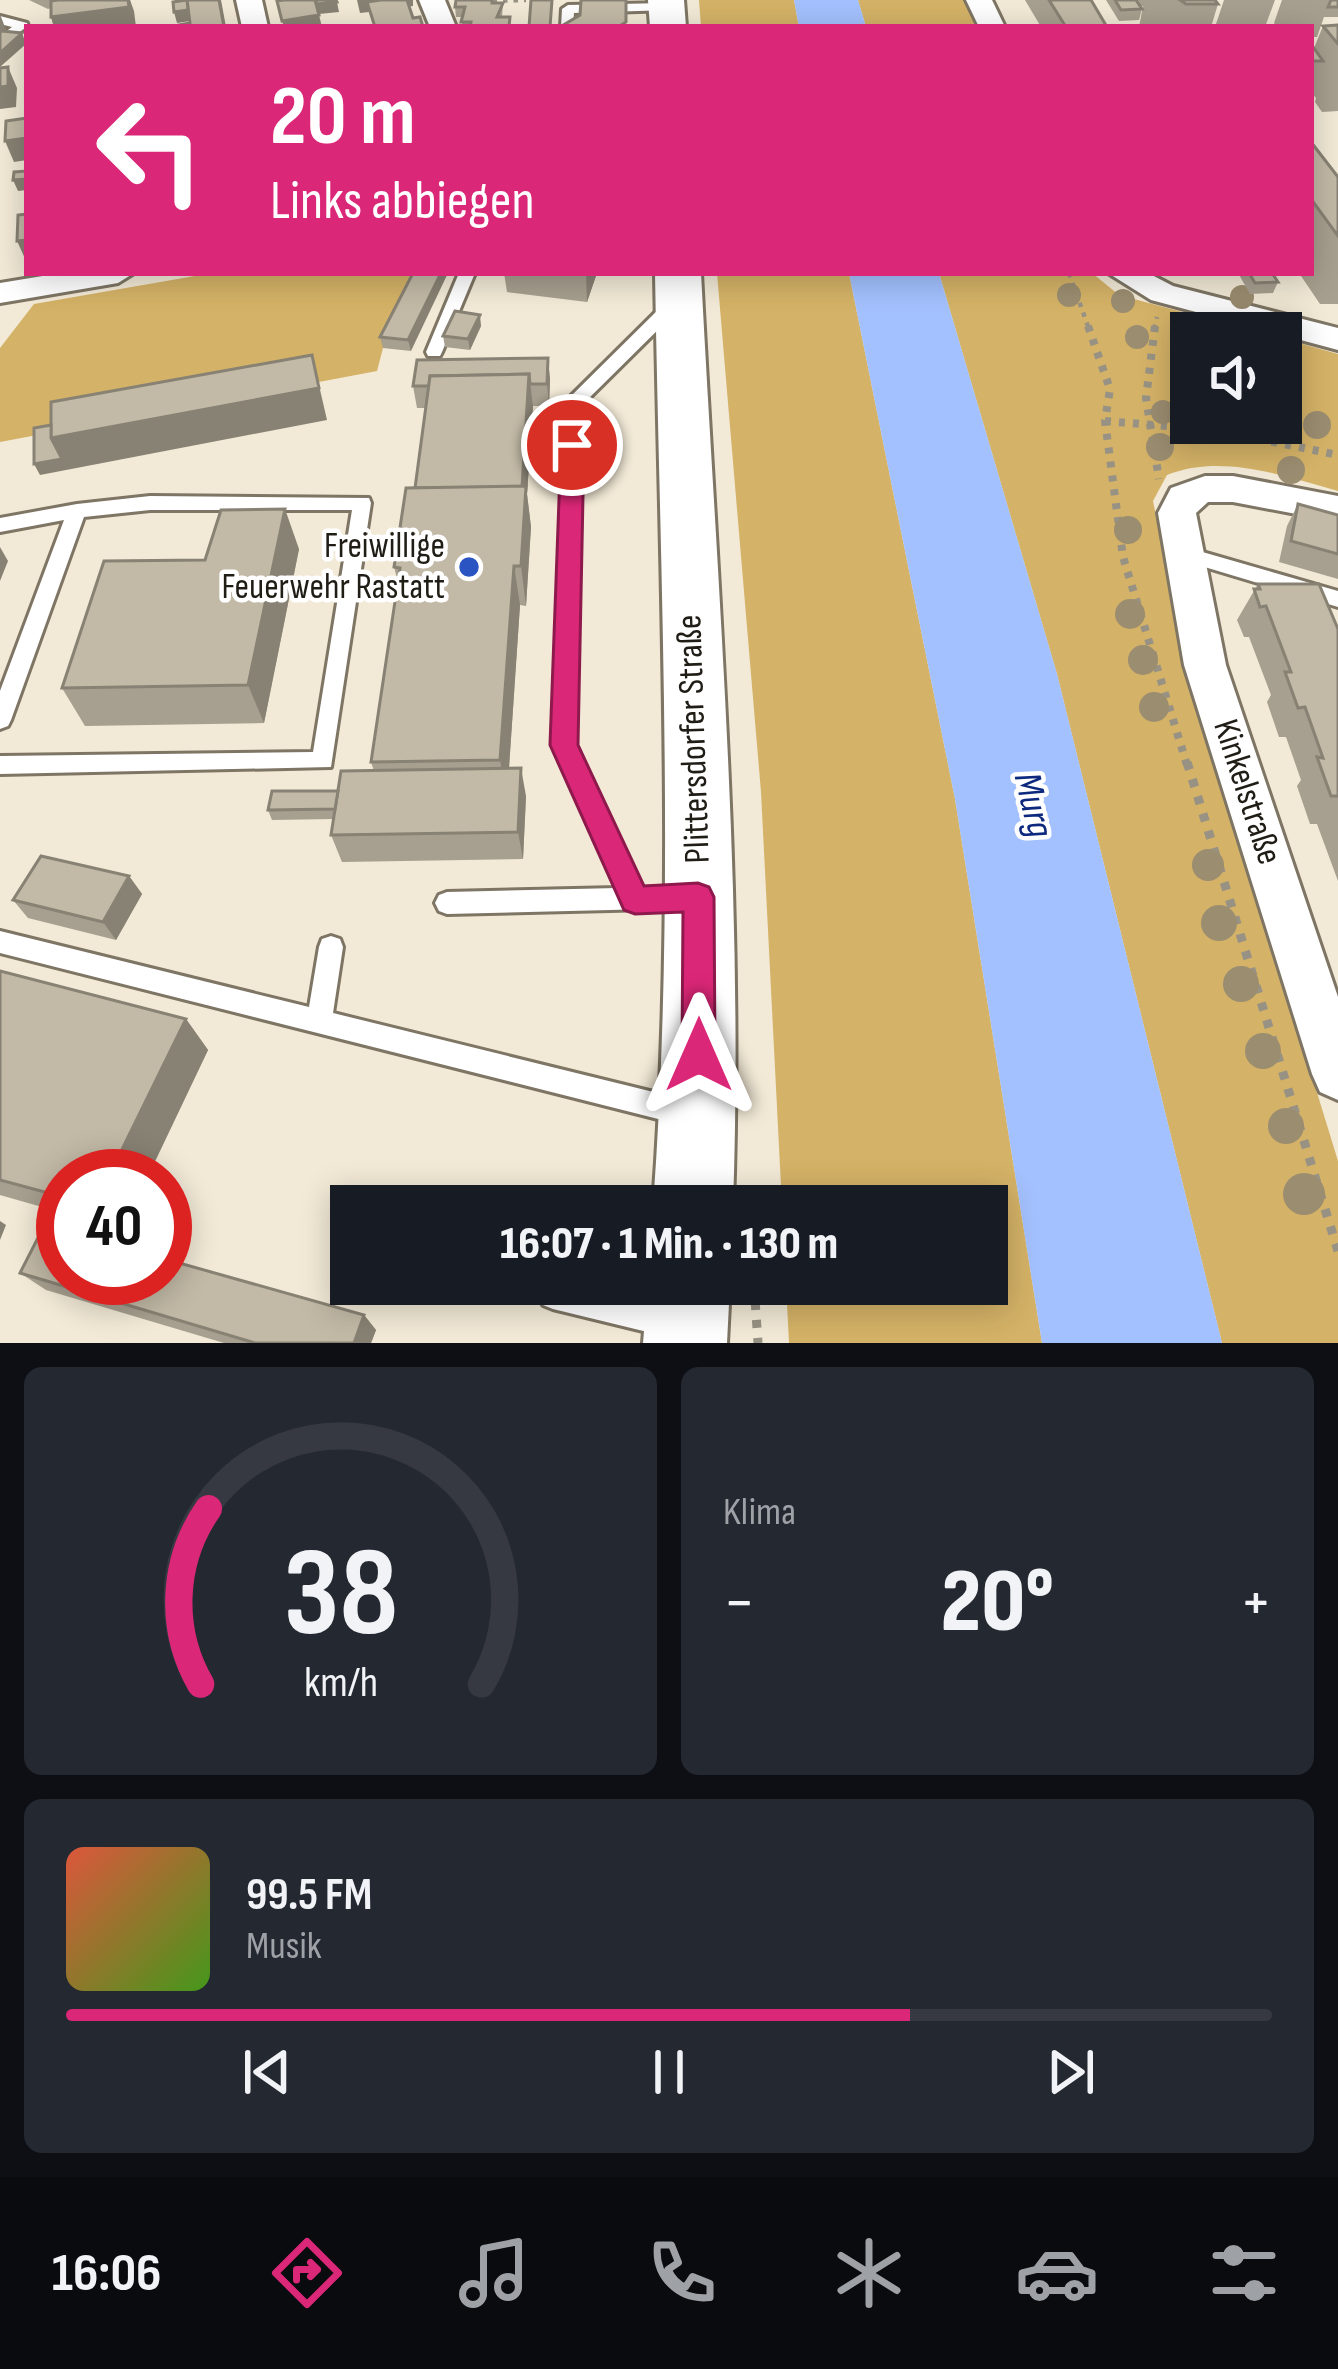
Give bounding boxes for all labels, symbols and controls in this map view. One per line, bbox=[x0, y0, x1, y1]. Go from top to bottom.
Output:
text: 20 m bbox=[270, 67, 416, 168]
icon: left bbox=[72, 72, 228, 228]
text: Links abbiegen bbox=[270, 169, 535, 234]
map controls bbox=[1170, 312, 1302, 444]
button: sound bbox=[1170, 312, 1302, 444]
pin bbox=[521, 394, 623, 496]
icon: arrive bbox=[539, 412, 605, 478]
place label: Freiwillige Feuerwehr Rastatt bbox=[221, 525, 445, 609]
marker: Freiwillige Feuerwehr Rastatt bbox=[456, 554, 482, 580]
street label: Plittersdorfer Straße bbox=[668, 614, 720, 864]
street label: Kinkelstraße bbox=[1203, 714, 1291, 870]
water label: Murg bbox=[1003, 768, 1063, 842]
position arrow bbox=[636, 992, 762, 1118]
speed limit sign: 40 bbox=[36, 1149, 192, 1305]
text: 16:07 · 1 Min. · 130 m bbox=[500, 1217, 838, 1272]
text: Klima bbox=[723, 1489, 796, 1536]
text: 38 bbox=[283, 1521, 398, 1670]
text: 20° bbox=[941, 1549, 1054, 1657]
text: − bbox=[723, 1564, 755, 1643]
text: + bbox=[1240, 1564, 1272, 1643]
text: km/h bbox=[303, 1657, 378, 1709]
text: 99.5 FM bbox=[246, 1868, 372, 1923]
text: Musik bbox=[246, 1923, 322, 1970]
icon: previous bbox=[234, 2039, 300, 2105]
icon: pause bbox=[636, 2039, 702, 2105]
icon: next bbox=[1038, 2039, 1104, 2105]
icon: directions bbox=[265, 2231, 349, 2315]
icon: music bbox=[452, 2231, 536, 2315]
icon: phone bbox=[640, 2231, 724, 2315]
icon: climate bbox=[827, 2231, 911, 2315]
icon: car bbox=[1015, 2231, 1099, 2315]
icon: filters bbox=[1202, 2231, 1286, 2315]
text: 16:06 bbox=[52, 2241, 162, 2306]

